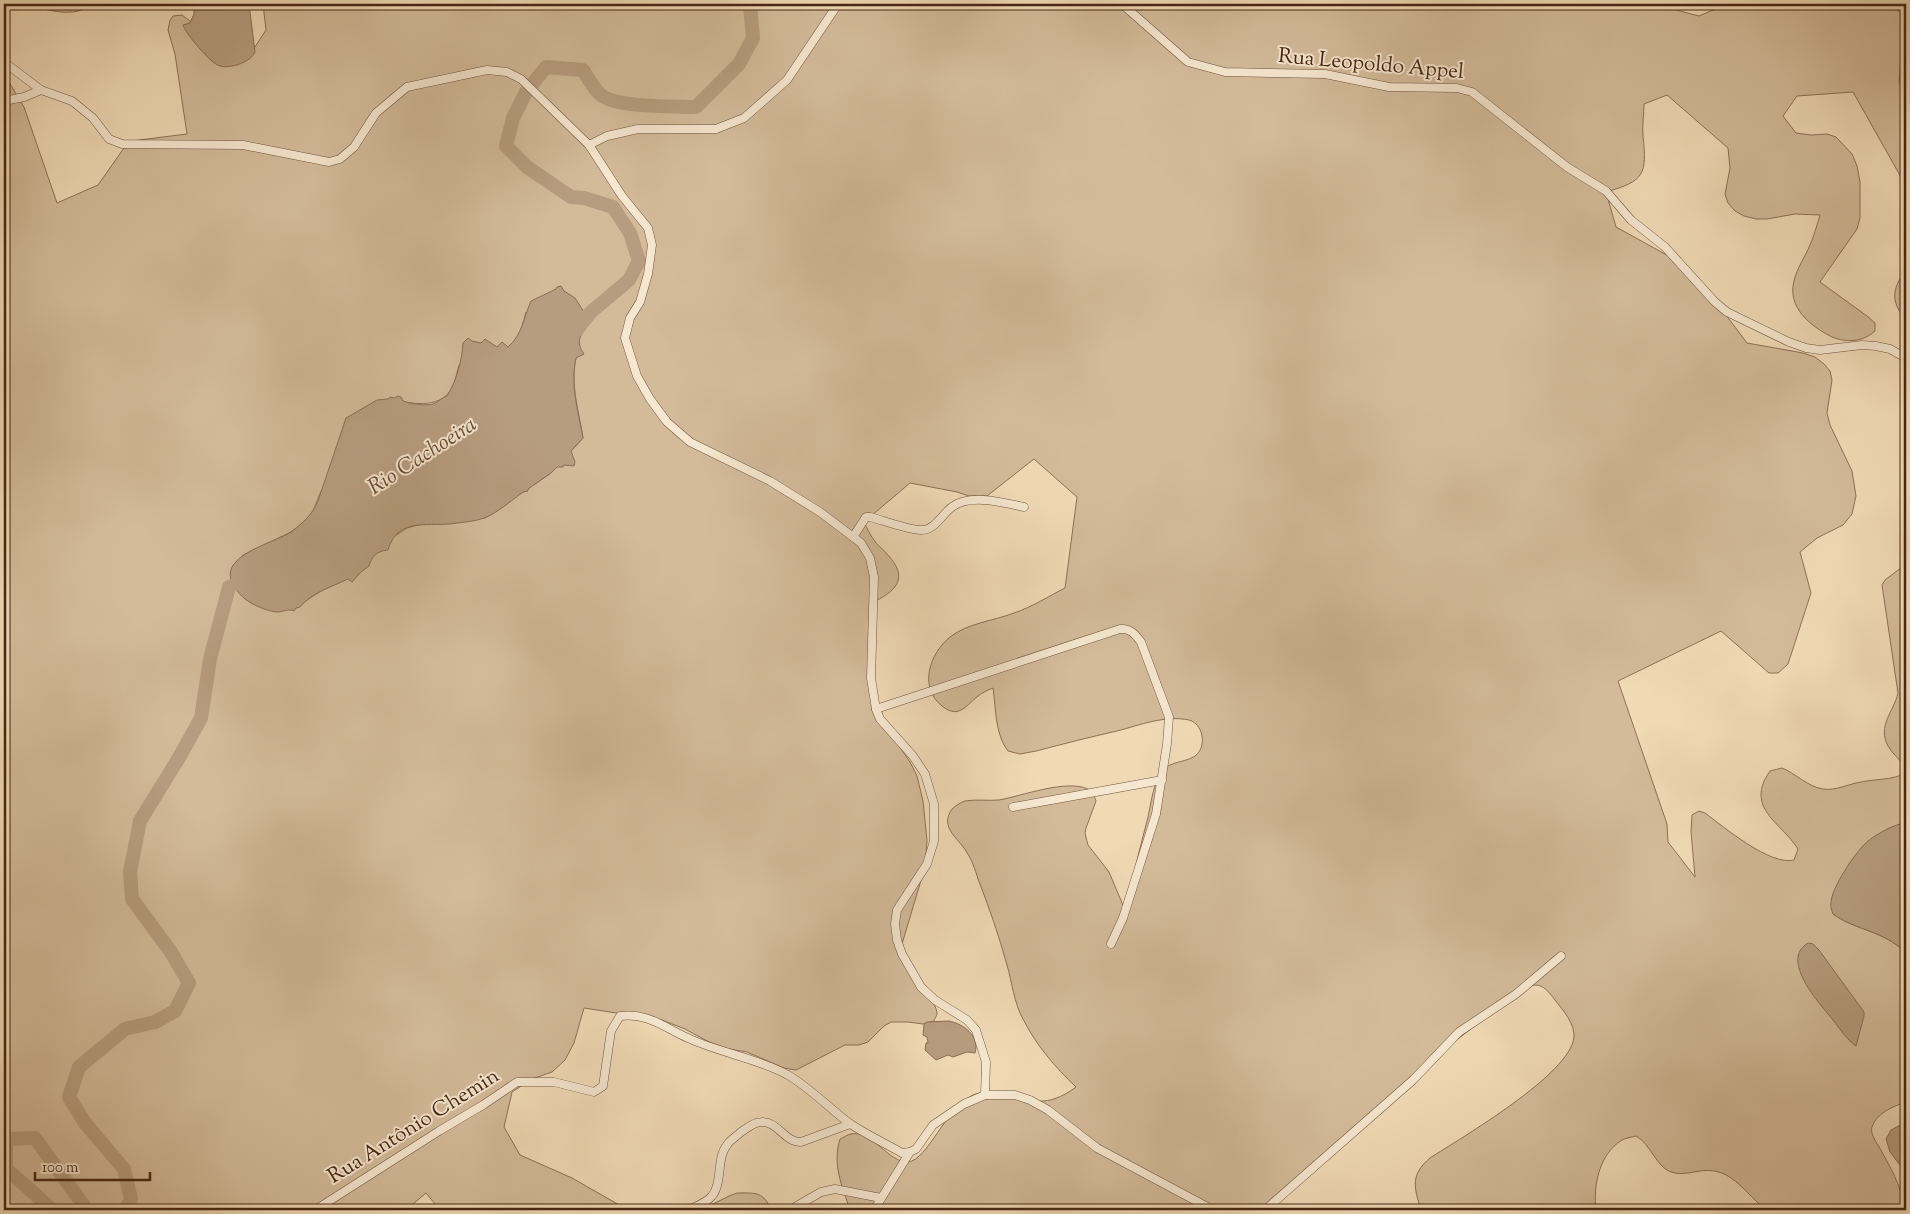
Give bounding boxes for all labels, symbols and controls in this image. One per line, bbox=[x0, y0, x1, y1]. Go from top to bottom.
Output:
street label: Rua Leopoldo Appel bbox=[1277, 42, 1465, 88]
water label: Rio Cachoeira bbox=[362, 410, 484, 504]
street label: Rua Antônio Chemin bbox=[322, 1062, 506, 1192]
scale bar bbox=[35, 1149, 150, 1181]
text: 100 m bbox=[42, 1158, 79, 1179]

